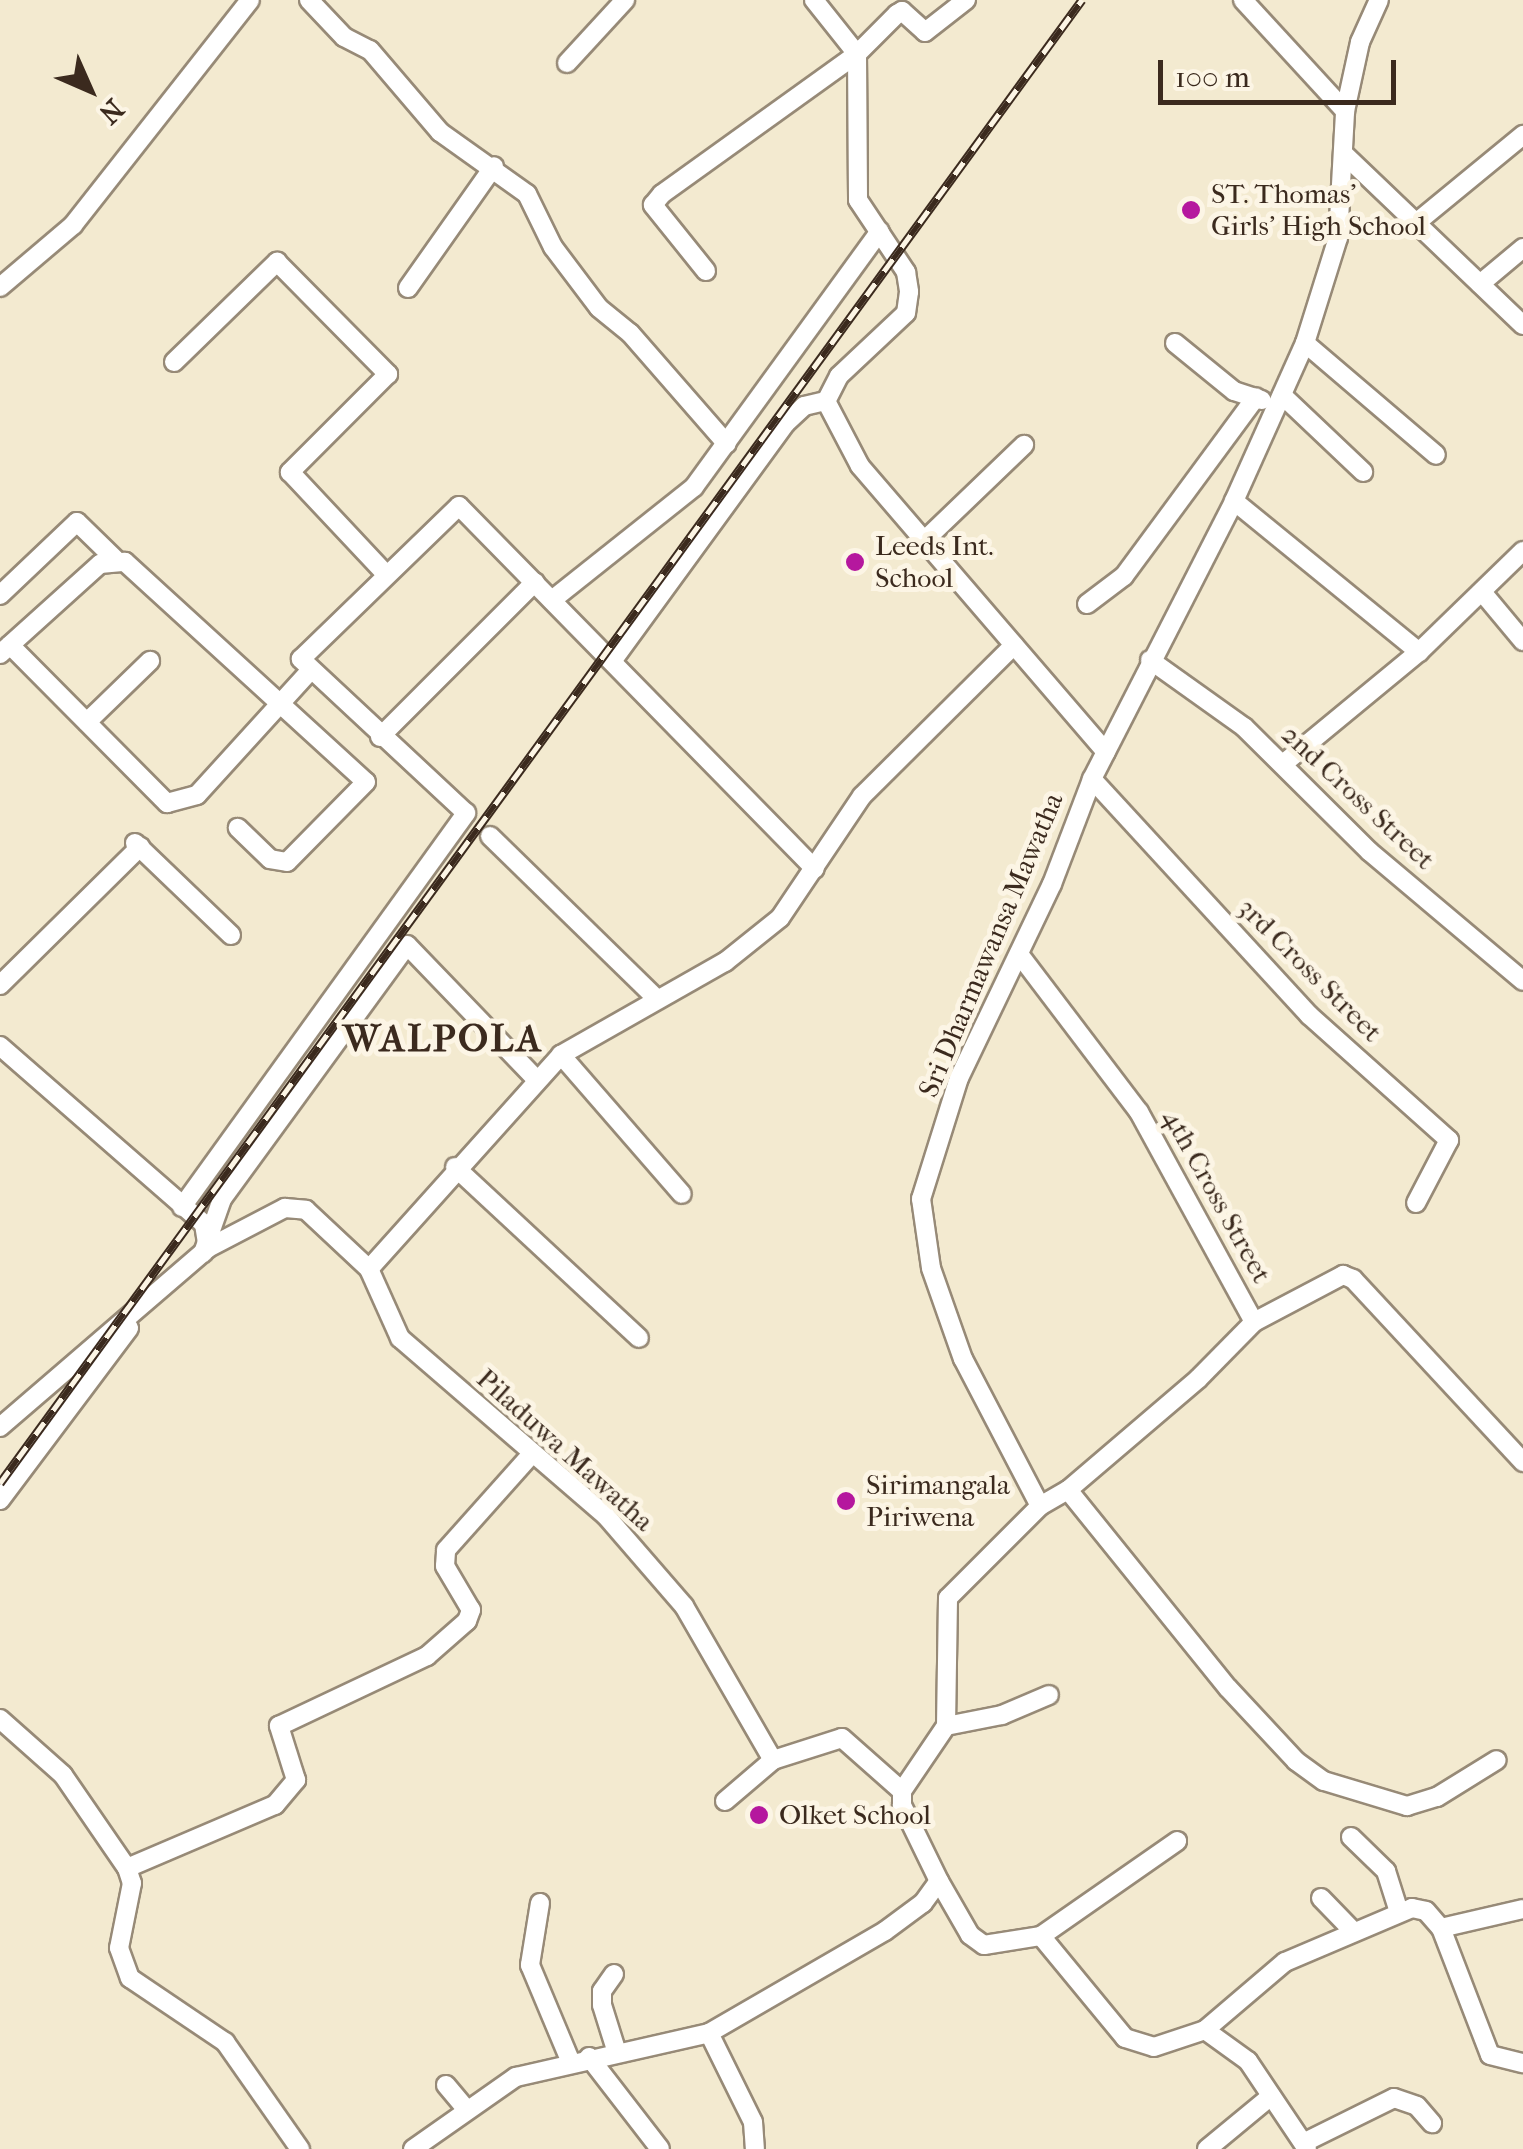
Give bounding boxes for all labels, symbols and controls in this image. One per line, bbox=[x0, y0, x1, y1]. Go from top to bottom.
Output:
north arrow bbox=[40, 40, 140, 140]
scale bar bbox=[1163, 40, 1400, 102]
text: 100 m bbox=[1175, 60, 1250, 95]
text: N bbox=[92, 92, 131, 131]
place label: ST. Thomas' Girls' High School bbox=[1211, 177, 1426, 243]
marker: ST. Thomas' Girls' High School bbox=[1180, 199, 1202, 221]
place label: Leeds Int. School bbox=[875, 529, 994, 595]
marker: Leeds Int. School bbox=[844, 551, 866, 573]
street label: 2nd Cross Street bbox=[1274, 718, 1442, 876]
street label: Sri Dharmawansa Mawatha bbox=[912, 788, 1070, 1102]
street label: 3rd Cross Street bbox=[1231, 891, 1389, 1049]
district label: WALPOLA bbox=[343, 1016, 543, 1062]
street label: 4th Cross Street bbox=[1155, 1103, 1279, 1289]
street label: Piladuwa Mawatha bbox=[470, 1362, 660, 1538]
place label: Sirimangala Piriwena bbox=[866, 1468, 1010, 1534]
marker: Sirimangala Piriwena bbox=[835, 1490, 857, 1512]
place label: Olket School bbox=[779, 1798, 931, 1832]
marker: Olket School bbox=[748, 1804, 770, 1826]

